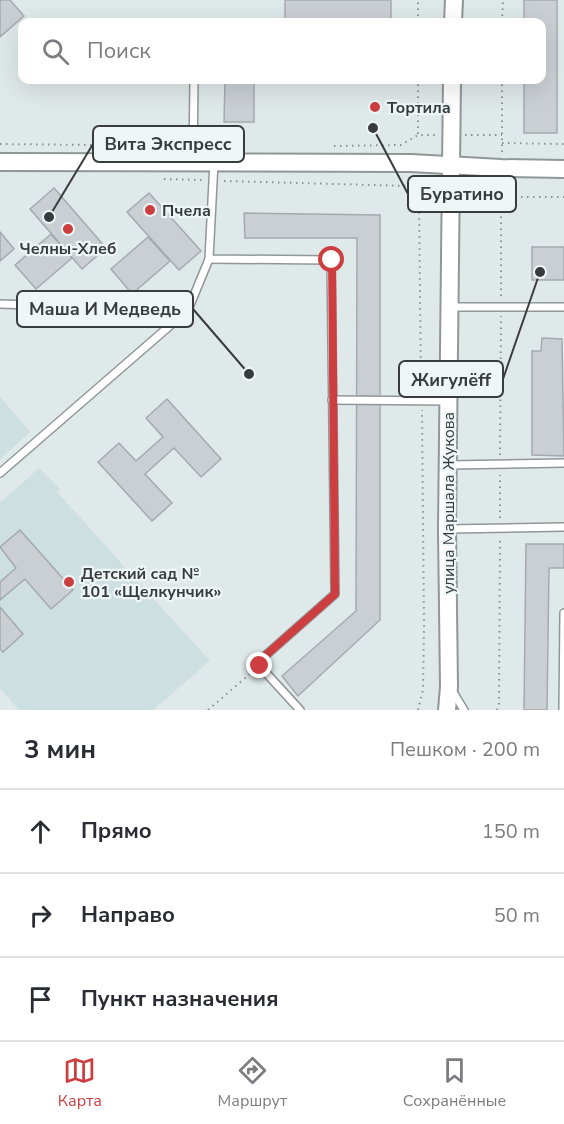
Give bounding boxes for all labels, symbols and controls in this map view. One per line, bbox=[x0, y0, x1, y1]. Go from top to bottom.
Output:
search box bbox=[18, 18, 546, 84]
icon: search bbox=[39, 35, 72, 68]
text: Поиск bbox=[87, 36, 151, 66]
place label: Тортила bbox=[387, 97, 451, 119]
marker: Тортила bbox=[368, 100, 382, 114]
callout: Вита Экспресс bbox=[93, 126, 244, 162]
text: Вита Экспресс bbox=[104, 132, 232, 156]
callout: Буратино bbox=[408, 176, 516, 212]
text: Буратино bbox=[420, 182, 504, 206]
place label: Пчела bbox=[162, 200, 211, 222]
marker: Пчела bbox=[143, 203, 157, 217]
marker: Челны-Хлеб bbox=[61, 222, 75, 236]
place label: Челны-Хлеб bbox=[20, 238, 116, 260]
route start bbox=[318, 246, 344, 272]
callout: Маша И Медведь bbox=[17, 291, 193, 327]
text: Маша И Медведь bbox=[29, 297, 181, 321]
callout: Жигулёff bbox=[399, 361, 503, 397]
text: Жигулёff bbox=[411, 368, 491, 392]
street label: улица Маршала Жукова bbox=[438, 412, 460, 594]
place label: Детский сад № 101 «Щелкунчик» bbox=[81, 563, 221, 603]
marker: Детский сад № 101 «Щелкунчик» bbox=[62, 575, 76, 589]
route end bbox=[246, 652, 272, 678]
text: 3 мин bbox=[24, 732, 96, 767]
text: Пешком · 200 m bbox=[390, 736, 540, 763]
icon: ahead bbox=[24, 815, 57, 848]
text: Прямо bbox=[81, 816, 152, 846]
text: 150 m bbox=[482, 818, 540, 845]
icon: right bbox=[24, 899, 57, 932]
text: Направо bbox=[81, 900, 175, 930]
text: 50 m bbox=[494, 902, 540, 929]
icon: arrive bbox=[24, 983, 57, 1016]
text: Пункт назначения bbox=[81, 984, 279, 1014]
tab: Карта bbox=[58, 1054, 102, 1112]
tab: Маршрут bbox=[218, 1054, 287, 1112]
tab: Сохранённые bbox=[403, 1054, 506, 1112]

